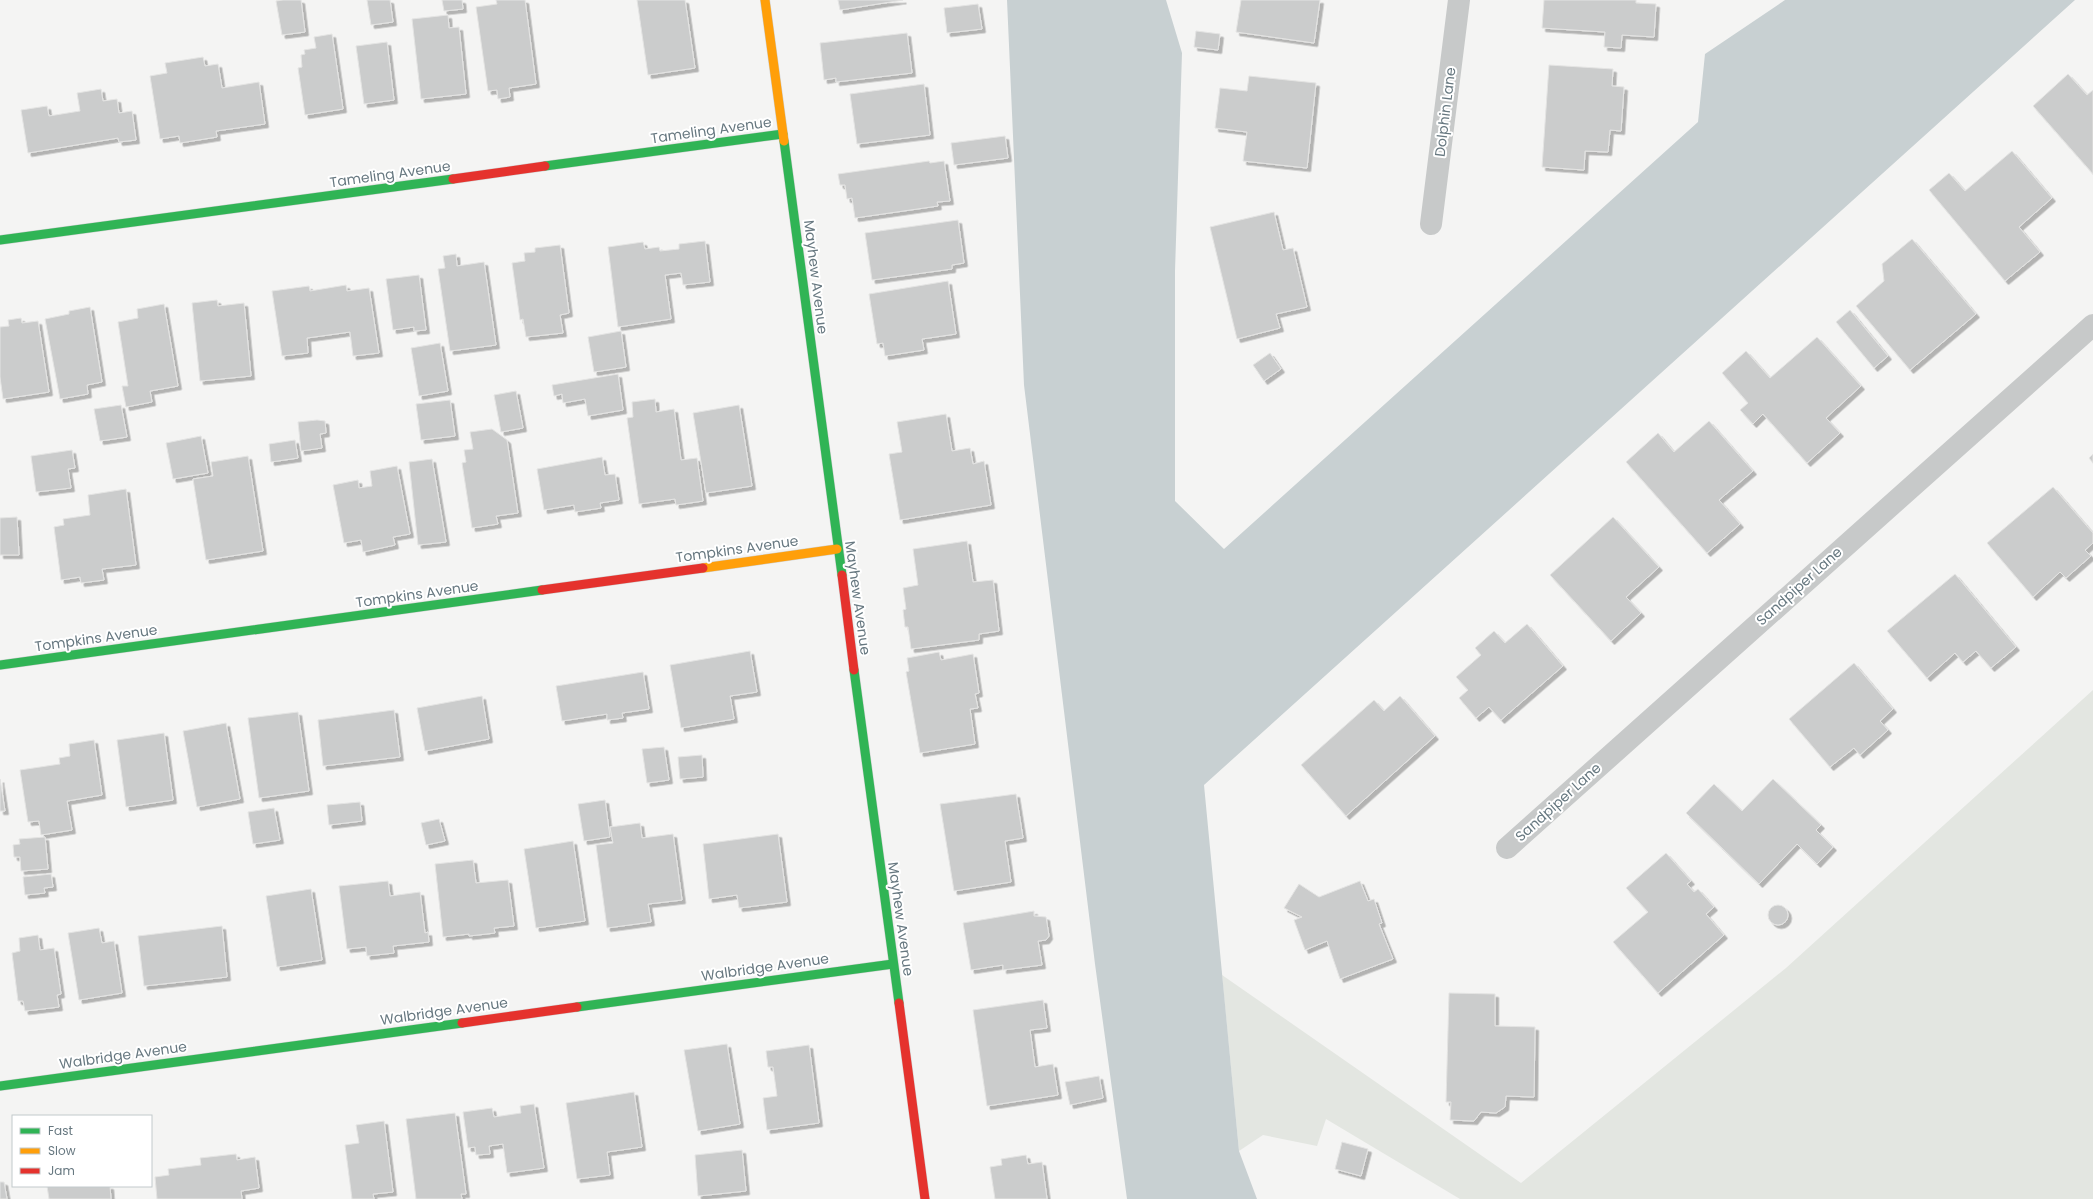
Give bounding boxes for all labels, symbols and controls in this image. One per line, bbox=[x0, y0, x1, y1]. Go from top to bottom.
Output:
street label: Dolphin Lane bbox=[1430, 66, 1460, 158]
street label: Tameling Avenue bbox=[649, 112, 773, 148]
street label: Tameling Avenue bbox=[328, 156, 452, 192]
street label: Mayhew Avenue bbox=[799, 219, 833, 336]
street label: Tompkins Avenue bbox=[674, 530, 800, 568]
street label: Mayhew Avenue bbox=[840, 540, 876, 657]
street label: Sandpiper Lane bbox=[1752, 542, 1847, 630]
street label: Tompkins Avenue bbox=[354, 575, 480, 613]
street label: Tompkins Avenue bbox=[33, 619, 159, 657]
street label: Sandpiper Lane bbox=[1511, 758, 1606, 846]
street label: Mayhew Avenue bbox=[883, 861, 919, 978]
street label: Walbridge Avenue bbox=[700, 948, 830, 986]
street label: Walbridge Avenue bbox=[379, 992, 509, 1030]
street label: Walbridge Avenue bbox=[58, 1036, 188, 1074]
legend bbox=[12, 1115, 152, 1187]
text: Fast bbox=[48, 1122, 73, 1139]
text: Slow bbox=[48, 1142, 76, 1159]
text: Jam bbox=[48, 1162, 75, 1179]

